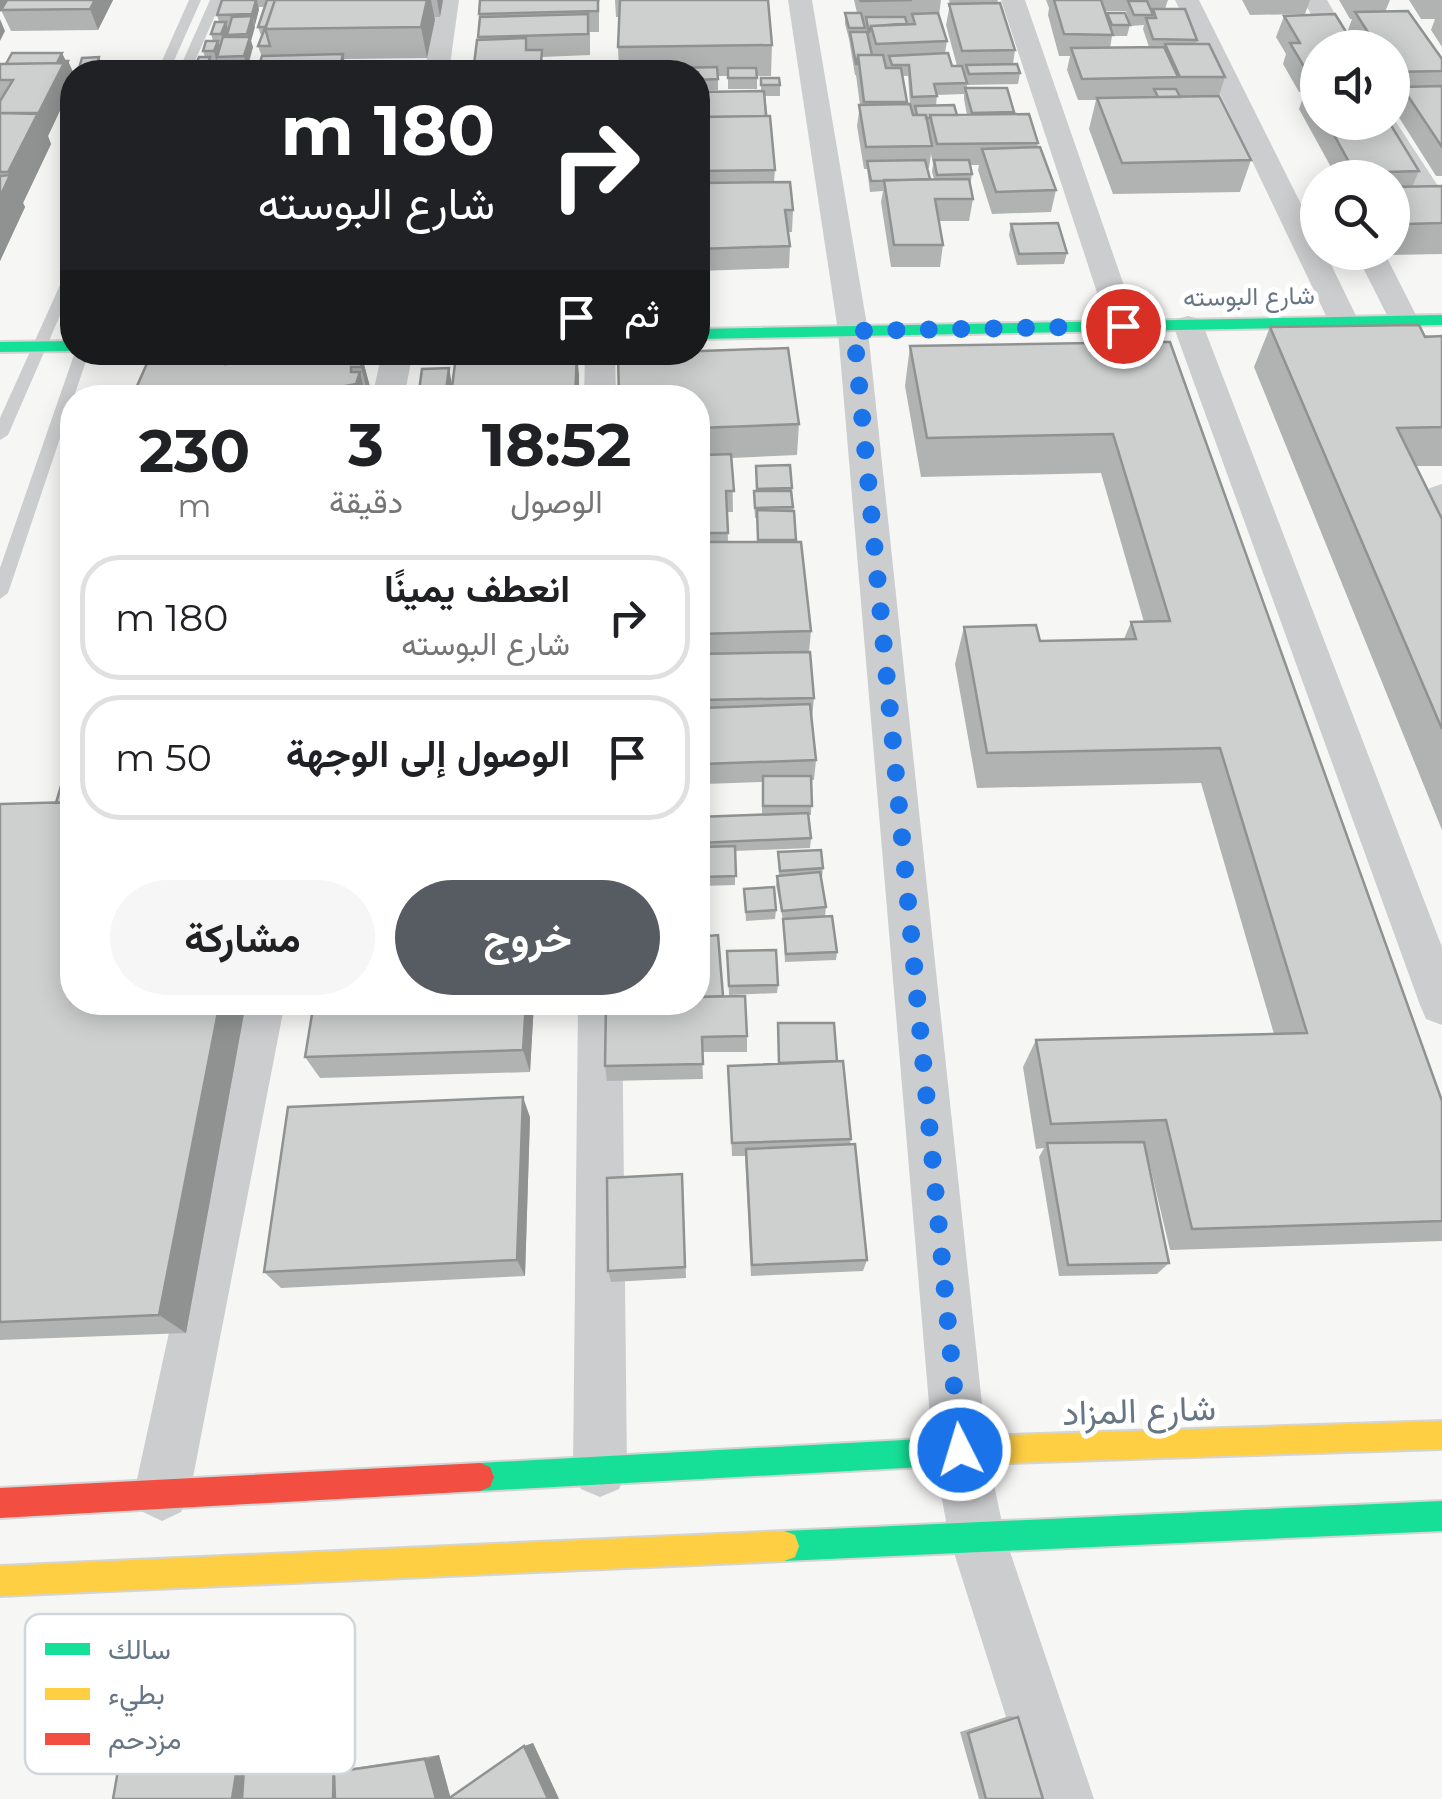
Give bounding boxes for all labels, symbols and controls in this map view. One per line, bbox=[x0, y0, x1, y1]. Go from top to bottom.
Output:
map controls bbox=[1300, 30, 1410, 270]
button: sound bbox=[1300, 30, 1410, 140]
text: 180 m bbox=[281, 87, 495, 173]
icon: right bbox=[530, 100, 660, 230]
button: search bbox=[1300, 160, 1410, 270]
text: شارع البوسته bbox=[258, 175, 495, 230]
street label: شارع البوسته bbox=[1183, 280, 1315, 314]
pin bbox=[1081, 284, 1166, 369]
icon: arrive bbox=[549, 290, 604, 345]
text: ثم bbox=[624, 290, 660, 337]
icon: arrive bbox=[1096, 299, 1151, 354]
text: 3 bbox=[348, 408, 384, 481]
text: 18:52 bbox=[482, 408, 631, 481]
text: 230 bbox=[139, 414, 250, 487]
text: دقيقة bbox=[329, 482, 403, 521]
text: الوصول bbox=[510, 482, 603, 521]
text: m bbox=[178, 486, 211, 525]
text: انعطف يمينًا bbox=[384, 565, 570, 612]
icon: right bbox=[600, 590, 655, 645]
text: 180 m bbox=[115, 594, 228, 641]
text: شارع البوسته bbox=[401, 624, 570, 663]
text: الوصول إلى الوجهة bbox=[286, 730, 570, 777]
icon: arrive bbox=[600, 730, 655, 785]
text: 50 m bbox=[115, 734, 212, 781]
button: مشاركة bbox=[110, 880, 375, 995]
button: خروج bbox=[395, 880, 660, 995]
street label: شارع المزاد bbox=[1061, 1386, 1217, 1437]
position arrow bbox=[908, 1398, 1012, 1502]
legend bbox=[25, 1614, 355, 1774]
text: سالك bbox=[108, 1632, 171, 1666]
text: بطيء bbox=[108, 1677, 165, 1717]
text: مزدحم bbox=[108, 1722, 181, 1758]

